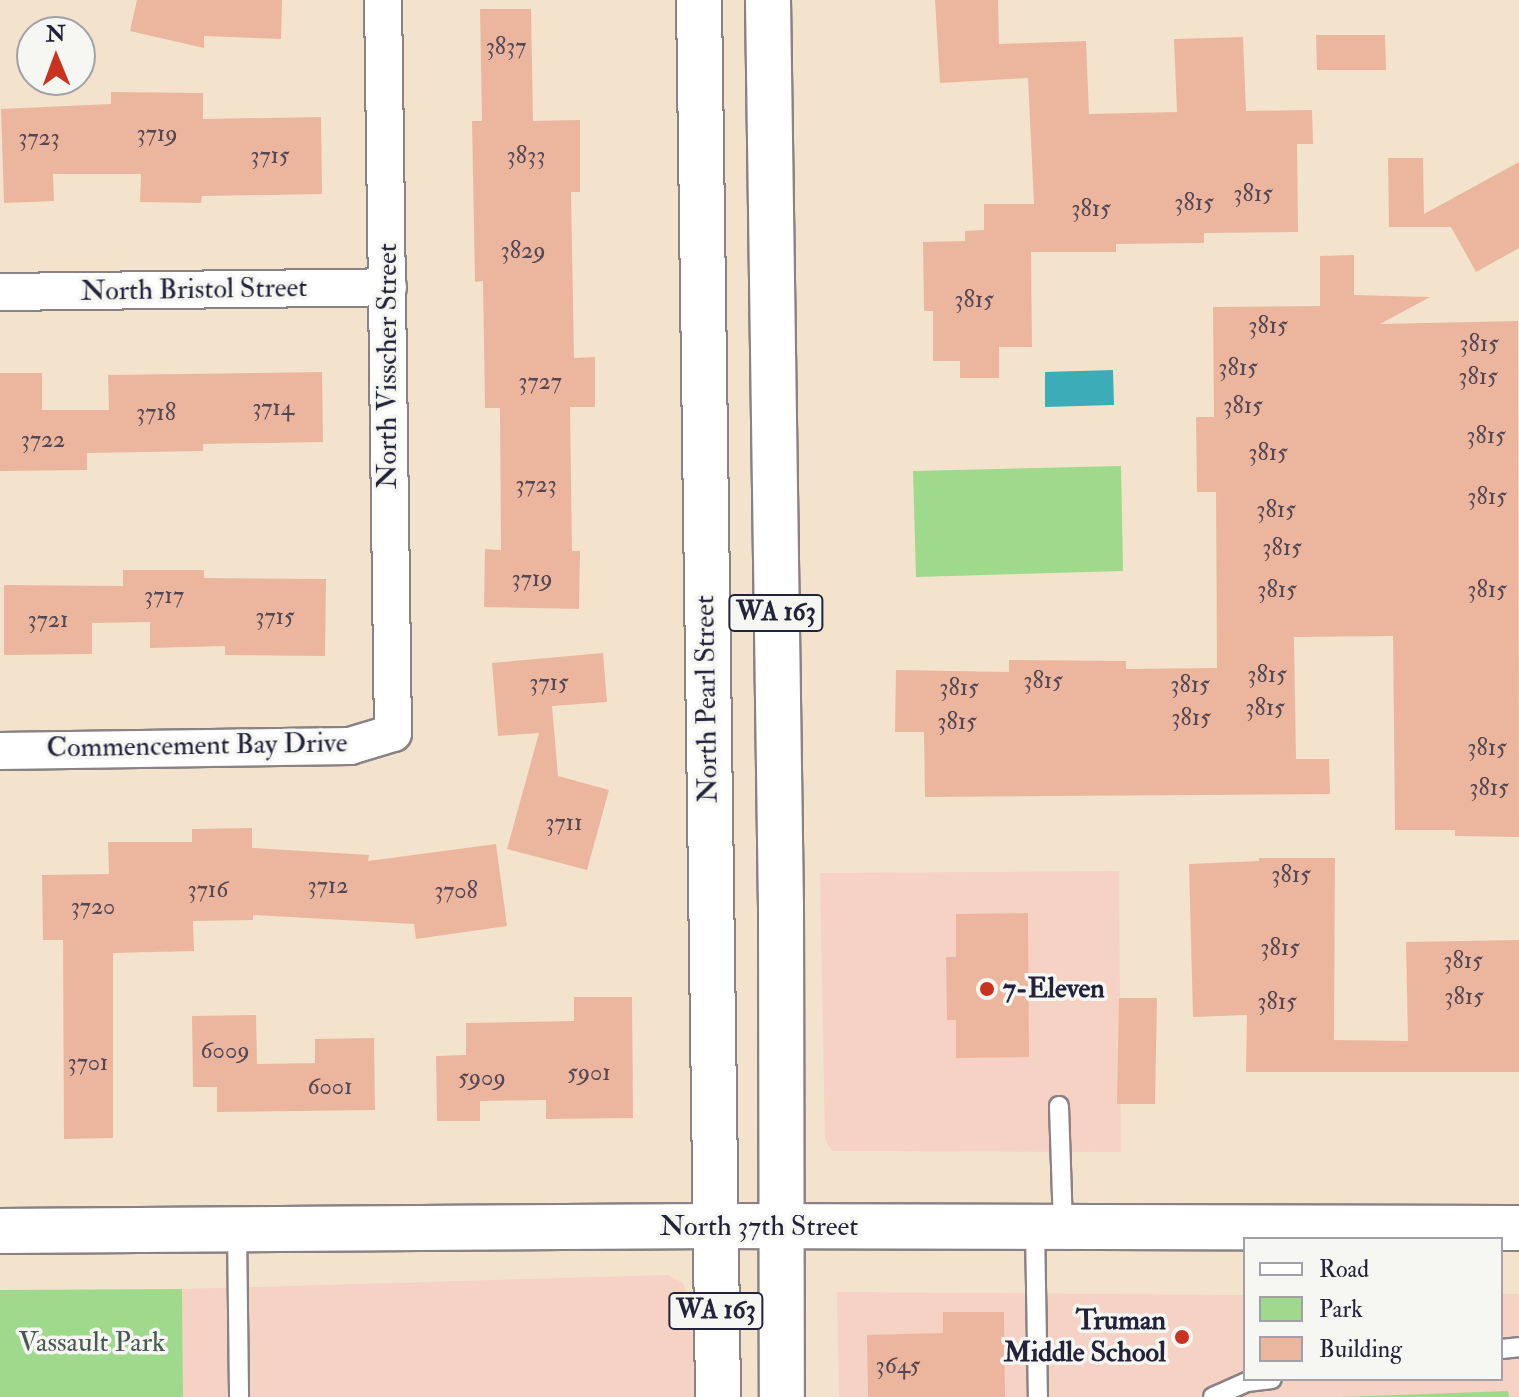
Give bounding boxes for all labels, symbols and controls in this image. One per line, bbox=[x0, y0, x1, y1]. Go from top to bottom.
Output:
north arrow bbox=[16, 16, 96, 96]
text: N bbox=[46, 20, 66, 48]
house number: 3837 bbox=[486, 33, 526, 61]
house number: 3719 bbox=[137, 120, 177, 148]
house number: 3723 bbox=[18, 124, 60, 152]
house number: 3715 bbox=[250, 142, 290, 170]
house number: 3833 bbox=[507, 142, 545, 170]
house number: 3815 bbox=[1233, 180, 1273, 208]
house number: 3815 bbox=[1174, 189, 1214, 217]
house number: 3815 bbox=[1071, 195, 1111, 223]
house number: 3829 bbox=[501, 237, 545, 265]
street label: North Visscher Street bbox=[371, 243, 405, 489]
street label: North Bristol Street bbox=[80, 271, 308, 309]
house number: 3815 bbox=[954, 286, 994, 314]
house number: 3815 bbox=[1248, 312, 1288, 340]
house number: 3815 bbox=[1459, 330, 1499, 358]
house number: 3815 bbox=[1218, 354, 1258, 382]
house number: 3815 bbox=[1458, 363, 1498, 391]
house number: 3727 bbox=[518, 368, 562, 396]
house number: 3815 bbox=[1223, 392, 1263, 420]
house number: 3714 bbox=[252, 394, 294, 422]
house number: 3718 bbox=[136, 399, 176, 427]
house number: 3815 bbox=[1466, 422, 1506, 450]
house number: 3722 bbox=[21, 426, 65, 454]
house number: 3815 bbox=[1248, 439, 1288, 467]
house number: 3723 bbox=[515, 471, 557, 499]
house number: 3815 bbox=[1467, 483, 1507, 511]
house number: 3815 bbox=[1256, 496, 1296, 524]
house number: 3815 bbox=[1262, 534, 1302, 562]
house number: 3719 bbox=[512, 565, 552, 593]
house number: 3815 bbox=[1257, 576, 1297, 604]
house number: 3815 bbox=[1467, 576, 1507, 604]
house number: 3717 bbox=[144, 582, 184, 610]
road number: WA 163 bbox=[728, 591, 824, 635]
street label: North Pearl Street bbox=[688, 595, 726, 803]
house number: 3715 bbox=[255, 603, 295, 631]
house number: 3721 bbox=[28, 606, 68, 634]
house number: 3815 bbox=[1247, 661, 1287, 689]
house number: 3815 bbox=[1023, 667, 1063, 695]
house number: 3715 bbox=[529, 669, 569, 697]
house number: 3815 bbox=[1170, 671, 1210, 699]
house number: 3815 bbox=[939, 674, 979, 702]
house number: 3815 bbox=[1245, 694, 1285, 722]
house number: 3815 bbox=[1171, 704, 1211, 732]
house number: 3815 bbox=[937, 708, 977, 736]
street label: Commencement Bay Drive bbox=[46, 727, 348, 765]
house number: 3815 bbox=[1467, 734, 1507, 762]
house number: 3815 bbox=[1469, 774, 1509, 802]
house number: 3711 bbox=[545, 809, 583, 837]
house number: 3815 bbox=[1271, 861, 1311, 889]
house number: 3712 bbox=[308, 872, 348, 900]
house number: 3716 bbox=[188, 876, 228, 904]
house number: 3708 bbox=[434, 877, 478, 905]
house number: 3720 bbox=[71, 893, 115, 921]
house number: 3815 bbox=[1260, 934, 1300, 962]
house number: 3815 bbox=[1443, 947, 1483, 975]
place label: 7-Eleven bbox=[1003, 972, 1105, 1006]
marker: 7-Eleven bbox=[978, 980, 996, 998]
house number: 3815 bbox=[1444, 983, 1484, 1011]
house number: 3815 bbox=[1257, 988, 1297, 1016]
house number: 6009 bbox=[201, 1037, 249, 1065]
house number: 3701 bbox=[68, 1049, 108, 1077]
house number: 5901 bbox=[567, 1059, 611, 1087]
house number: 5909 bbox=[458, 1064, 506, 1092]
house number: 6001 bbox=[307, 1073, 353, 1101]
street label: North 37th Street bbox=[660, 1210, 858, 1244]
legend bbox=[1243, 1237, 1503, 1381]
text: Road bbox=[1319, 1254, 1369, 1285]
road number: WA 163 bbox=[668, 1289, 764, 1333]
text: Park bbox=[1319, 1294, 1363, 1325]
place label: Truman Middle School bbox=[1004, 1304, 1166, 1370]
park label: Vassault Park bbox=[18, 1326, 166, 1360]
marker: Truman Middle School bbox=[1173, 1328, 1191, 1346]
text: Building bbox=[1319, 1334, 1402, 1365]
house number: 3645 bbox=[876, 1352, 920, 1380]

